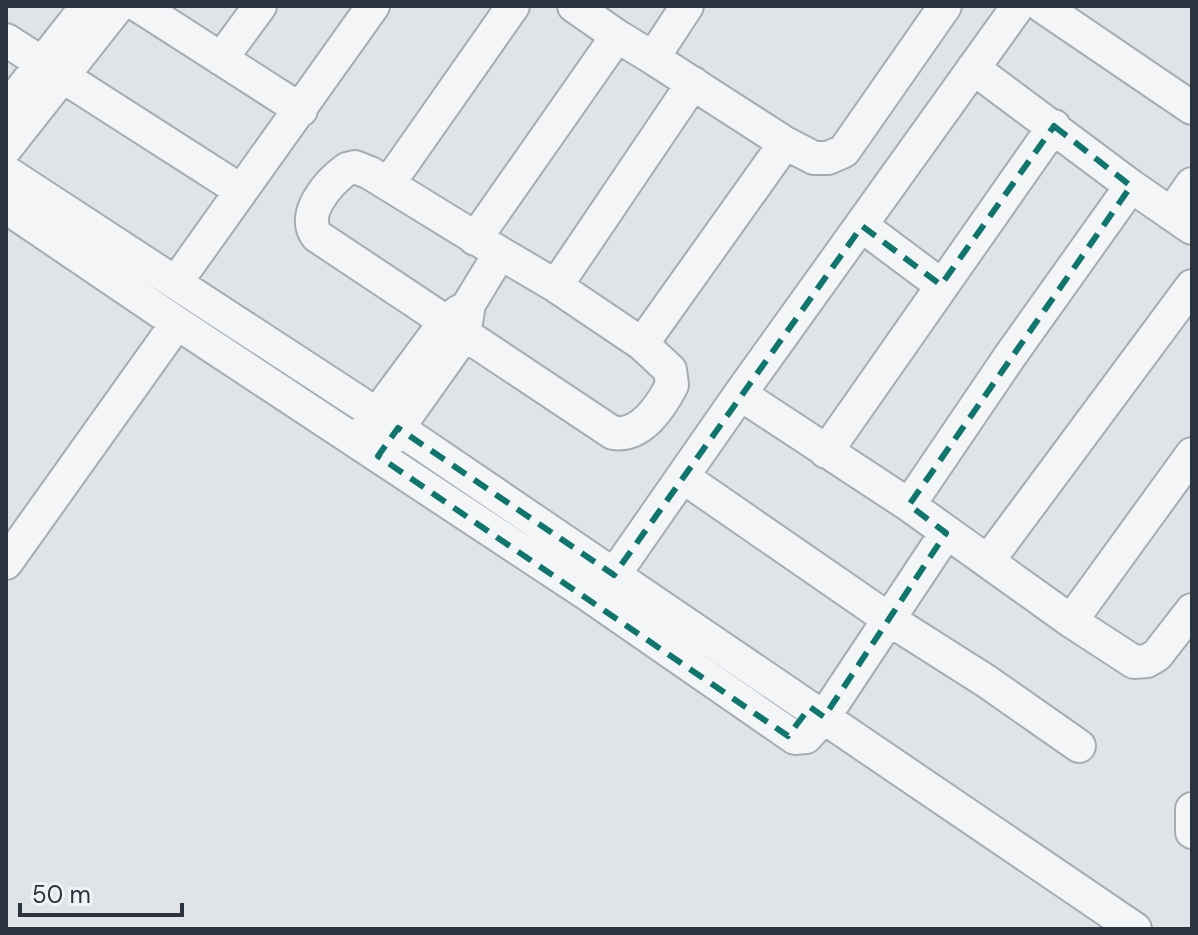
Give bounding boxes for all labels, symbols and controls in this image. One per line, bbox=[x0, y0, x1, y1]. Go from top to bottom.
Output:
scale bar bbox=[20, 867, 182, 917]
text: 50 m bbox=[32, 879, 91, 910]

